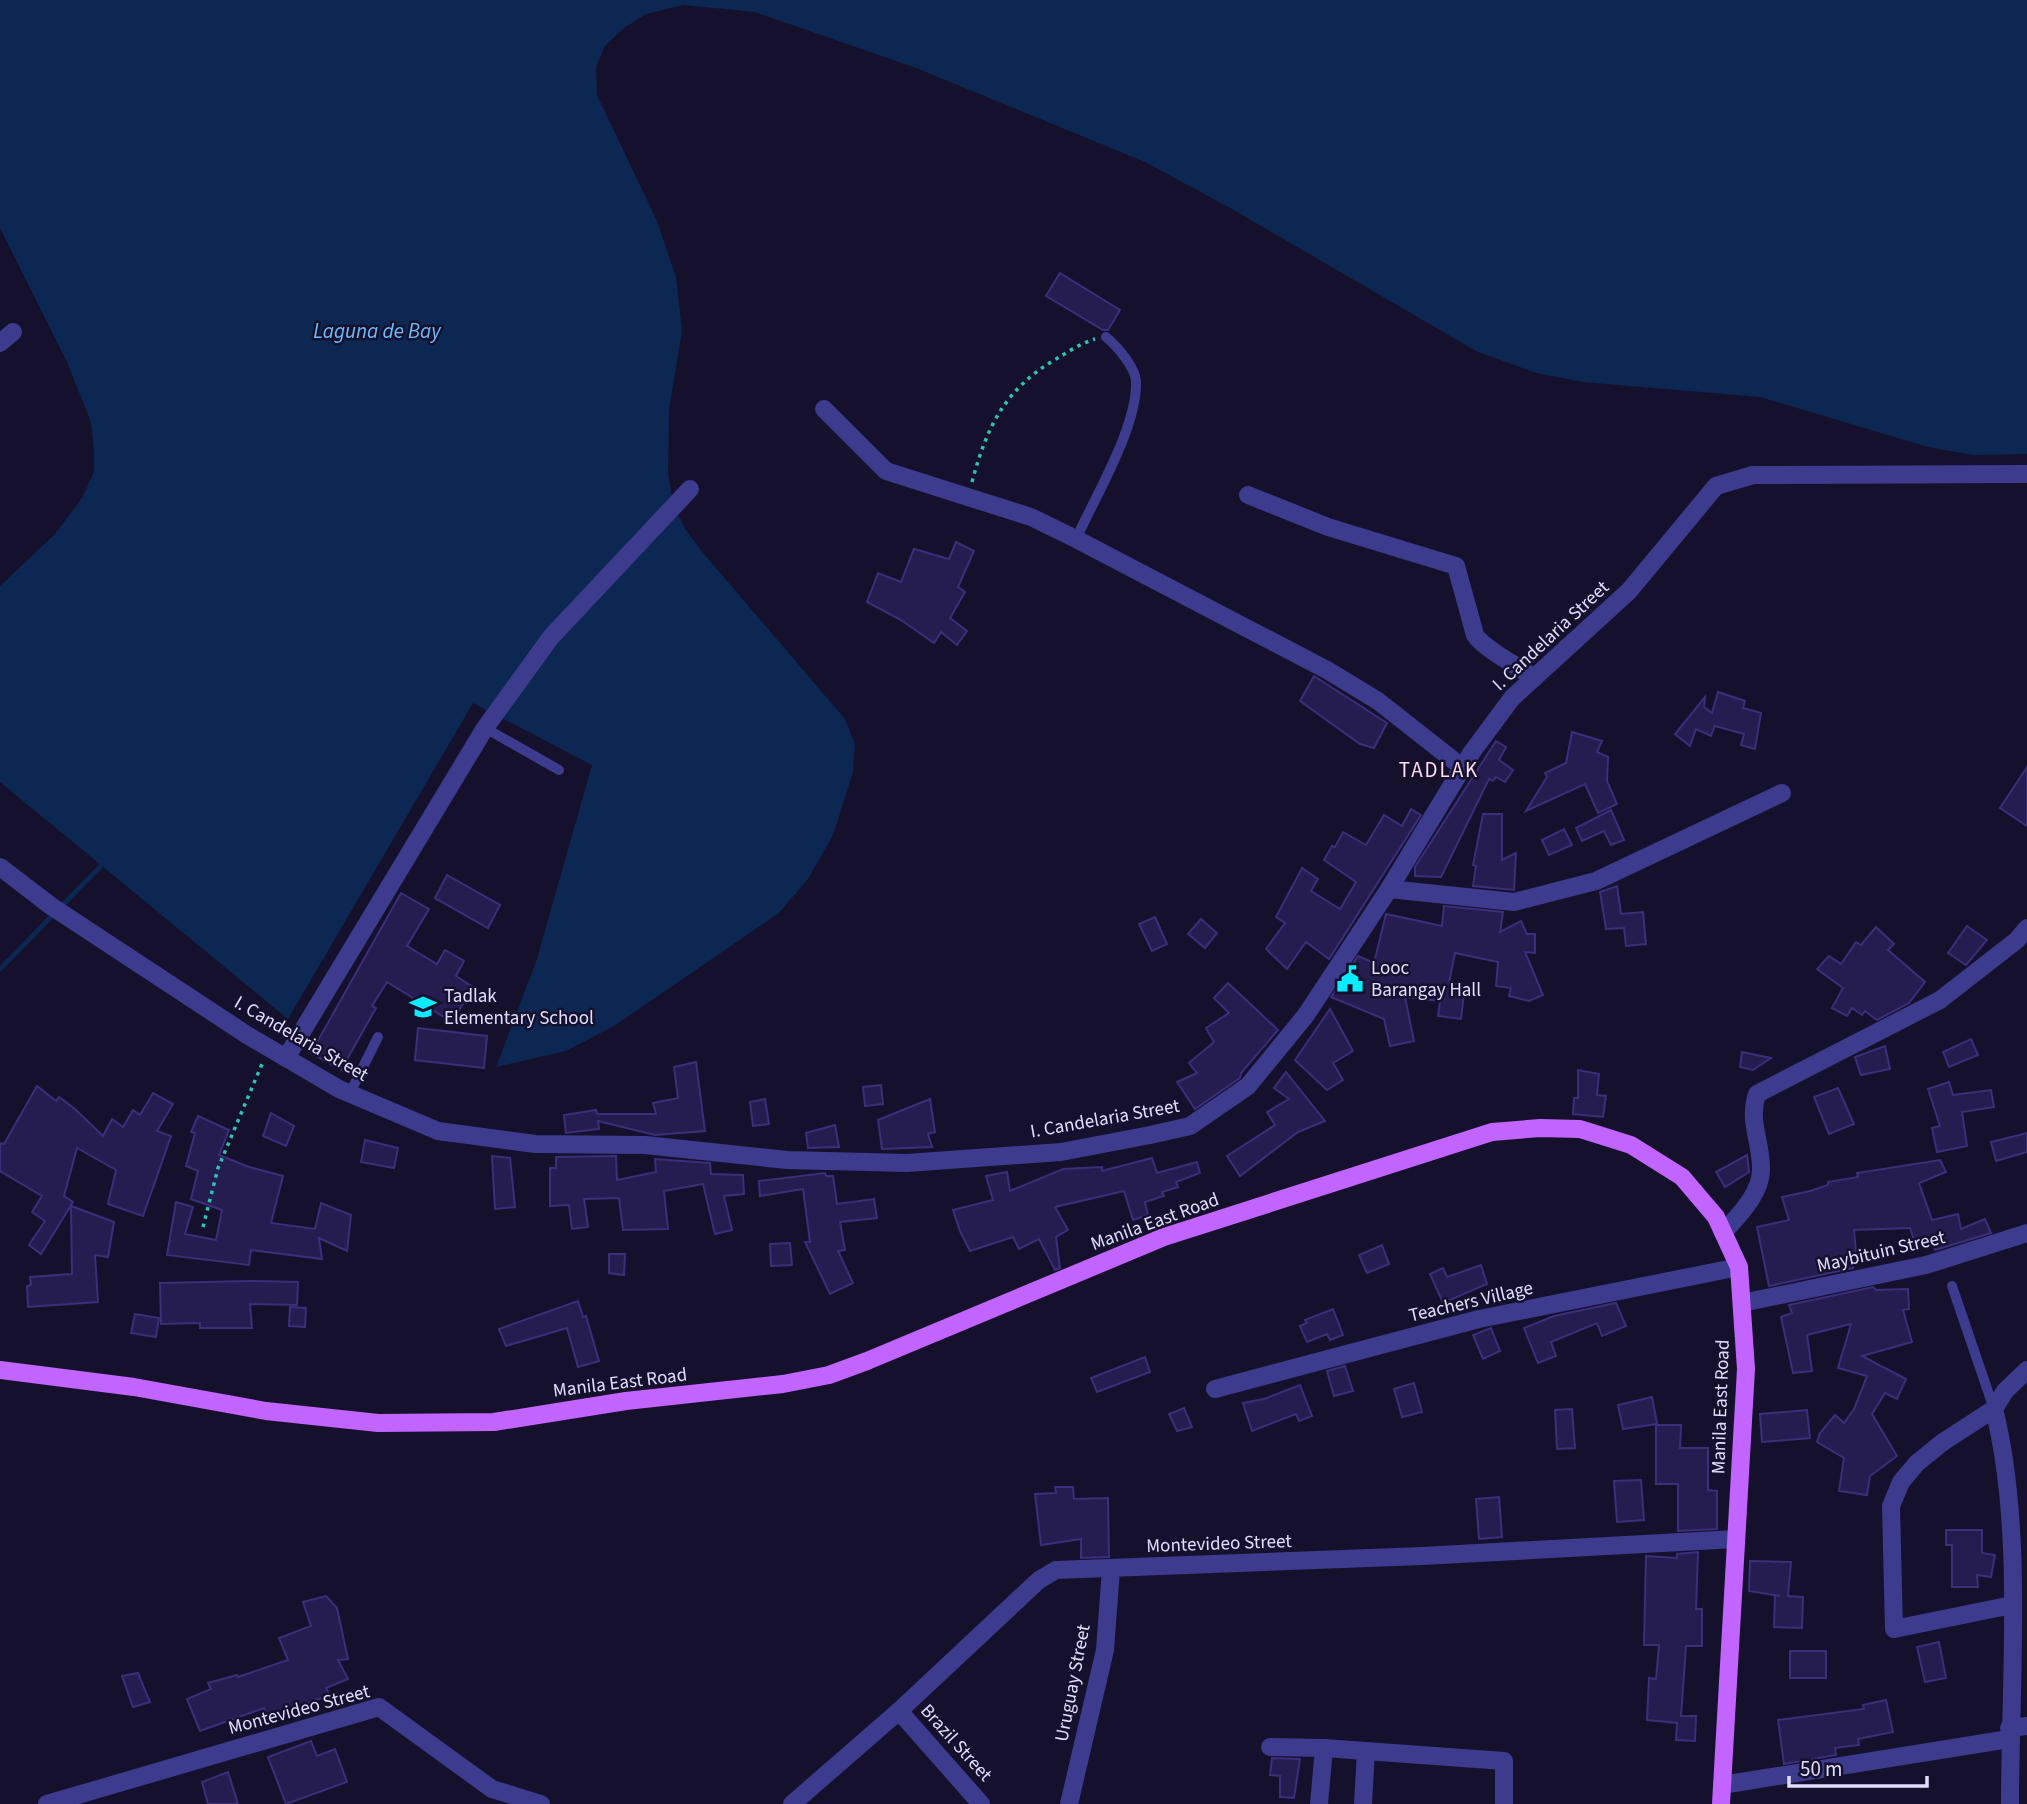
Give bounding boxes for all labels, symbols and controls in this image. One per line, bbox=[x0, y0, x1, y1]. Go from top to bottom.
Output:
water label: Laguna de Bay bbox=[313, 316, 442, 346]
street label: I. Candelaria Street bbox=[1487, 574, 1616, 697]
district label: TADLAK bbox=[1399, 755, 1479, 785]
place label: Looc Barangay Hall bbox=[1371, 955, 1481, 1004]
public building icon: Looc Barangay Hall bbox=[1335, 964, 1365, 994]
place label: Tadlak Elementary School bbox=[444, 983, 594, 1032]
street label: I. Candelaria Street bbox=[229, 990, 374, 1089]
school or university icon: Tadlak Elementary School bbox=[408, 992, 438, 1022]
street label: I. Candelaria Street bbox=[1028, 1092, 1182, 1145]
street label: Manila East Road bbox=[1087, 1186, 1223, 1258]
street label: Maybituin Street bbox=[1814, 1224, 1948, 1280]
street label: Teachers Village bbox=[1406, 1275, 1536, 1329]
street label: Manila East Road bbox=[1705, 1339, 1737, 1475]
street label: Manila East Road bbox=[551, 1361, 689, 1405]
street label: Montevideo Street bbox=[1146, 1528, 1293, 1560]
street label: Uruguay Street bbox=[1048, 1621, 1098, 1744]
street label: Montevideo Street bbox=[225, 1678, 373, 1742]
street label: Brazil Street bbox=[914, 1698, 998, 1788]
scale bar bbox=[1789, 1744, 1927, 1788]
text: 50 m bbox=[1800, 1754, 1842, 1784]

